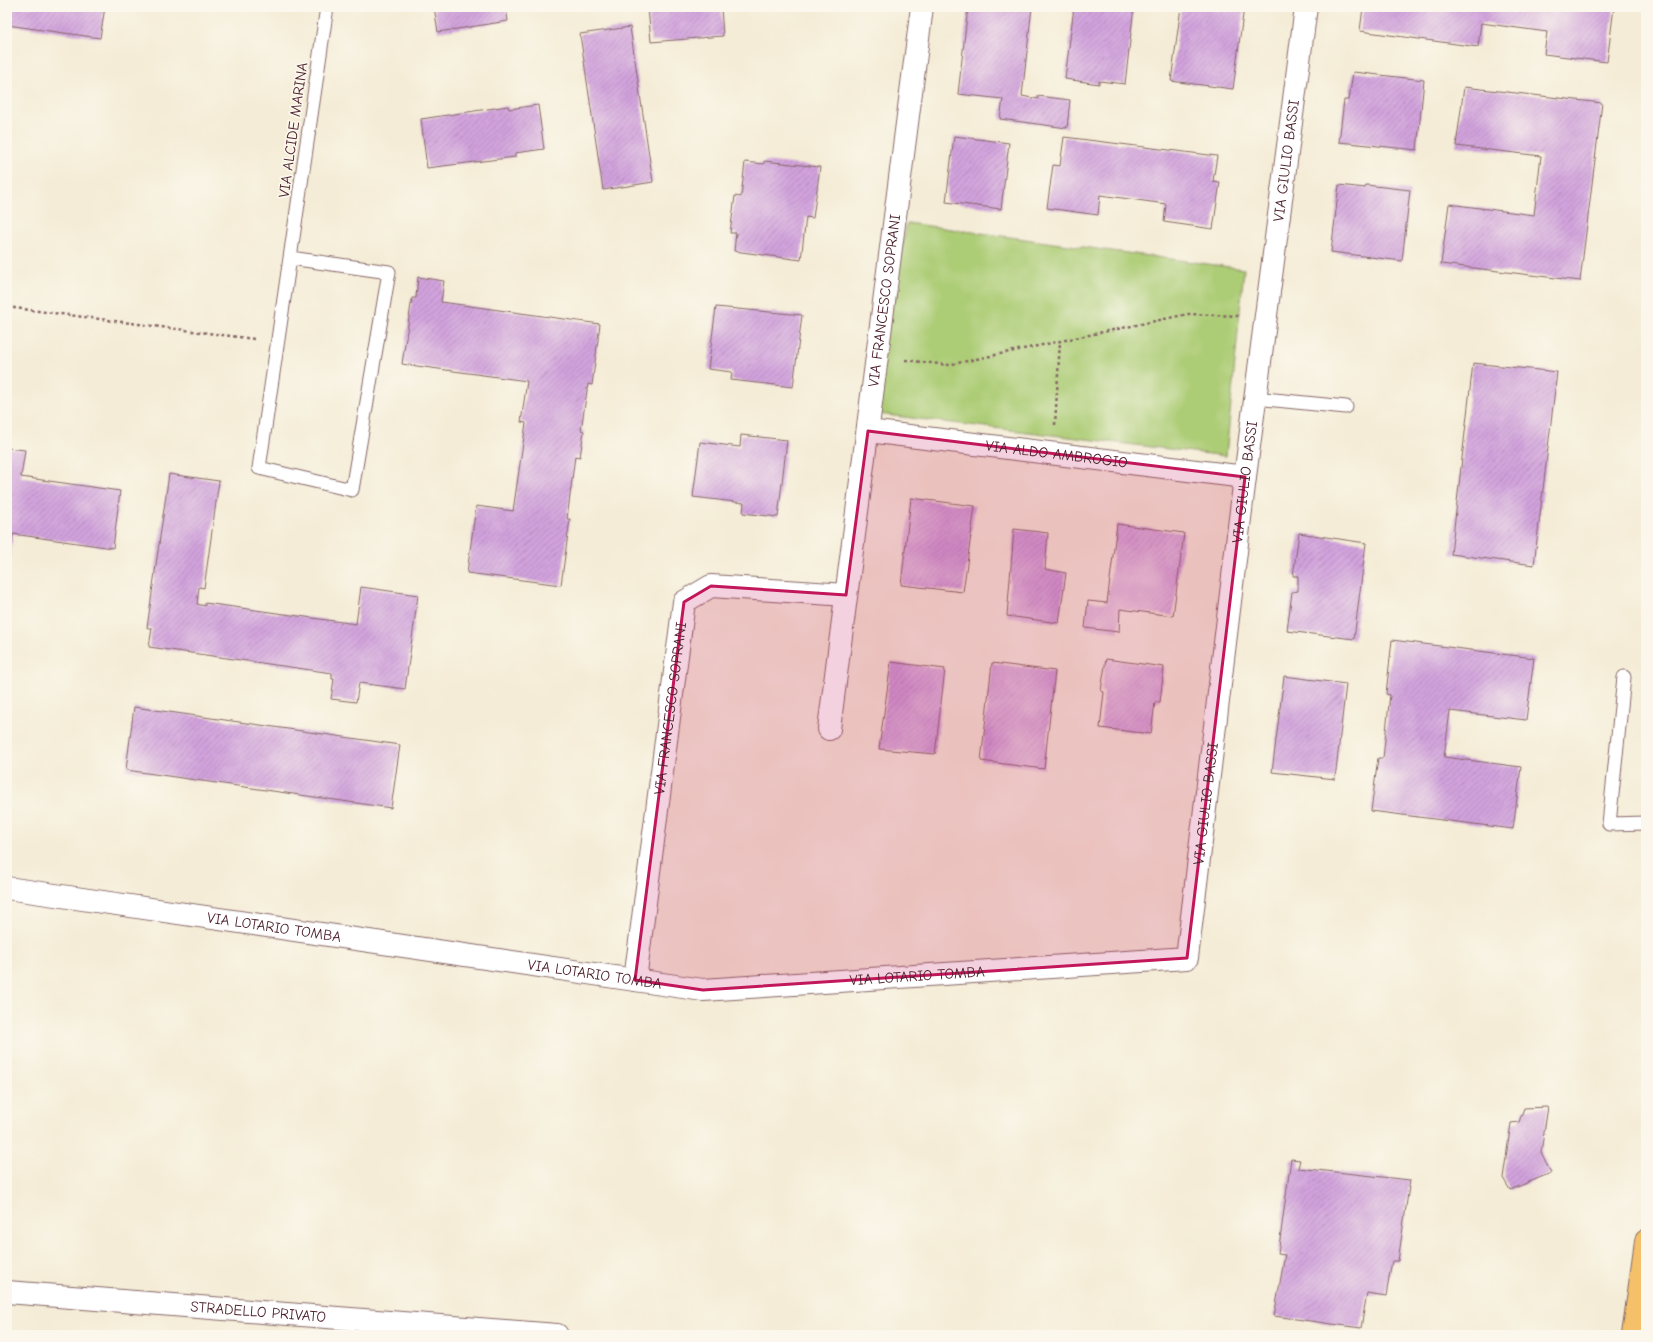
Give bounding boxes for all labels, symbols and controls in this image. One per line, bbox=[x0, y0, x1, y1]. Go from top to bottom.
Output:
street label: VIA ALCIDE MARINA bbox=[275, 61, 311, 199]
street label: VIA GIULIO BASSI bbox=[1269, 98, 1303, 223]
street label: VIA FRANCESCO SOPRANI bbox=[864, 213, 904, 388]
street label: VIA GIULIO BASSI bbox=[1228, 420, 1261, 544]
street label: VIA ALDO AMBROGIO bbox=[984, 436, 1129, 472]
street label: VIA FRANCESCO SOPRANI bbox=[650, 621, 690, 796]
street label: VIA GIULIO BASSI bbox=[1189, 741, 1222, 866]
street label: VIA LOTARIO TOMBA bbox=[206, 908, 343, 946]
street label: VIA LOTARIO TOMBA bbox=[527, 955, 663, 993]
street label: VIA LOTARIO TOMBA bbox=[849, 962, 985, 989]
street label: STRADELLO PRIVATO bbox=[190, 1297, 327, 1326]

